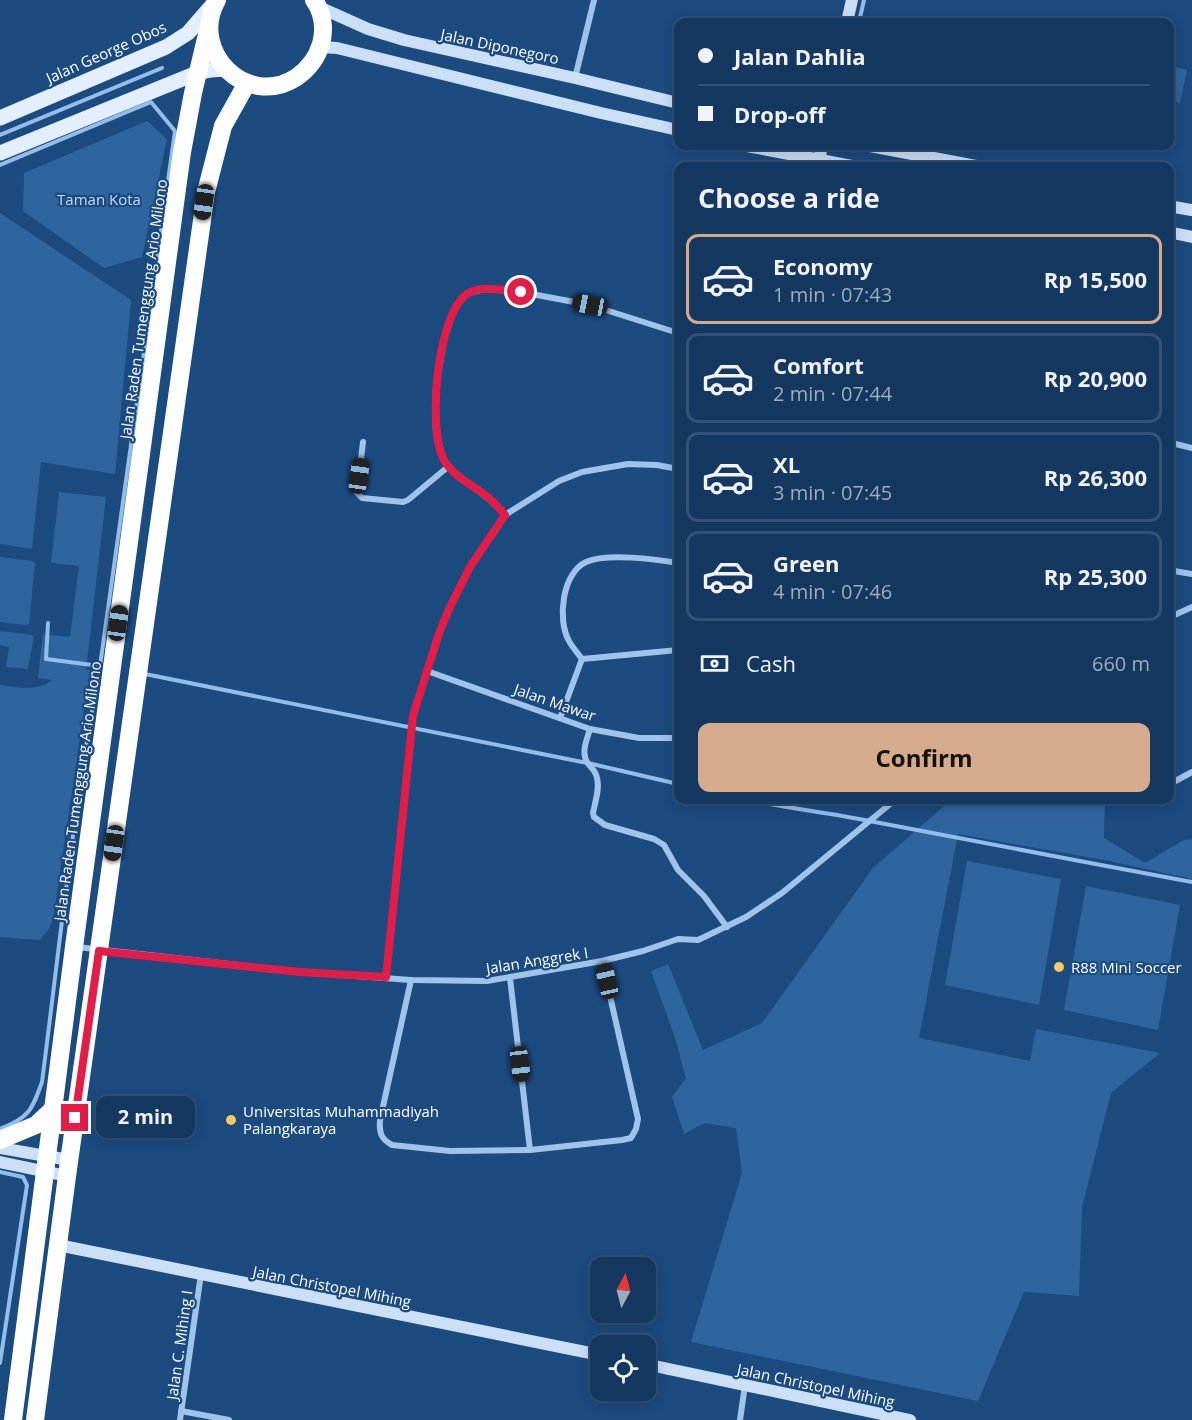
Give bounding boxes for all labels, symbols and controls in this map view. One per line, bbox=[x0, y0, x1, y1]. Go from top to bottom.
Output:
street label: Jalan George Obos bbox=[41, 17, 169, 88]
street label: Jalan Diponegoro bbox=[437, 23, 561, 68]
text: Jalan Dahlia bbox=[734, 41, 866, 71]
text: Drop-off bbox=[734, 99, 826, 129]
street label: Jalan Raden Tumenggung Ario Milono bbox=[115, 178, 171, 442]
text: Choose a ride bbox=[698, 179, 880, 216]
car bbox=[193, 183, 215, 221]
park label: Taman Kota bbox=[57, 189, 141, 209]
text: Economy bbox=[773, 251, 872, 281]
icon: car bbox=[701, 252, 755, 306]
text: Rp 15,500 bbox=[1044, 264, 1147, 294]
route start bbox=[507, 278, 534, 305]
text: 1 min · 07:43 bbox=[773, 281, 892, 308]
car bbox=[571, 293, 609, 317]
text: Comfort bbox=[773, 350, 864, 380]
icon: car bbox=[701, 351, 755, 405]
text: Rp 20,900 bbox=[1044, 363, 1147, 393]
text: 2 min · 07:44 bbox=[773, 380, 892, 407]
text: XL bbox=[773, 449, 800, 479]
icon: car bbox=[701, 450, 755, 504]
car bbox=[348, 457, 370, 495]
text: Rp 26,300 bbox=[1044, 462, 1147, 492]
text: 3 min · 07:45 bbox=[773, 479, 892, 506]
text: Green bbox=[773, 548, 839, 578]
icon: car bbox=[701, 549, 755, 603]
text: Rp 25,300 bbox=[1044, 561, 1147, 591]
text: 4 min · 07:46 bbox=[773, 578, 892, 605]
car bbox=[107, 604, 129, 642]
icon: cash bbox=[698, 647, 731, 680]
text: Cash bbox=[746, 648, 796, 678]
text: 660 m bbox=[1092, 650, 1150, 677]
street label: Jalan Raden Tumenggung Ario Milono bbox=[49, 660, 105, 924]
street label: Jalan Mawar bbox=[509, 678, 599, 725]
button: Confirm bbox=[698, 723, 1150, 792]
car bbox=[103, 824, 125, 862]
street label: Jalan Anggrek I bbox=[483, 942, 589, 978]
place label: R88 Mini Soccer bbox=[1071, 957, 1182, 977]
marker: R88 Mini Soccer bbox=[1052, 960, 1066, 974]
car bbox=[594, 961, 620, 1001]
car bbox=[509, 1045, 531, 1083]
callout: 2 min bbox=[96, 1097, 195, 1139]
place label: Universitas Muhammadiyah Palangkaraya bbox=[243, 1101, 439, 1138]
text: 2 min bbox=[118, 1103, 173, 1130]
route end bbox=[61, 1104, 88, 1131]
marker: Universitas Muhammadiyah Palangkaraya bbox=[224, 1113, 238, 1127]
north arrow bbox=[590, 1257, 656, 1323]
map controls bbox=[590, 1257, 656, 1401]
street label: Jalan Christopel Mihing bbox=[249, 1260, 413, 1311]
street label: Jalan C. Mihing I bbox=[161, 1289, 197, 1403]
button: locate bbox=[590, 1335, 656, 1401]
street label: Jalan Christopel Mihing bbox=[733, 1358, 897, 1411]

